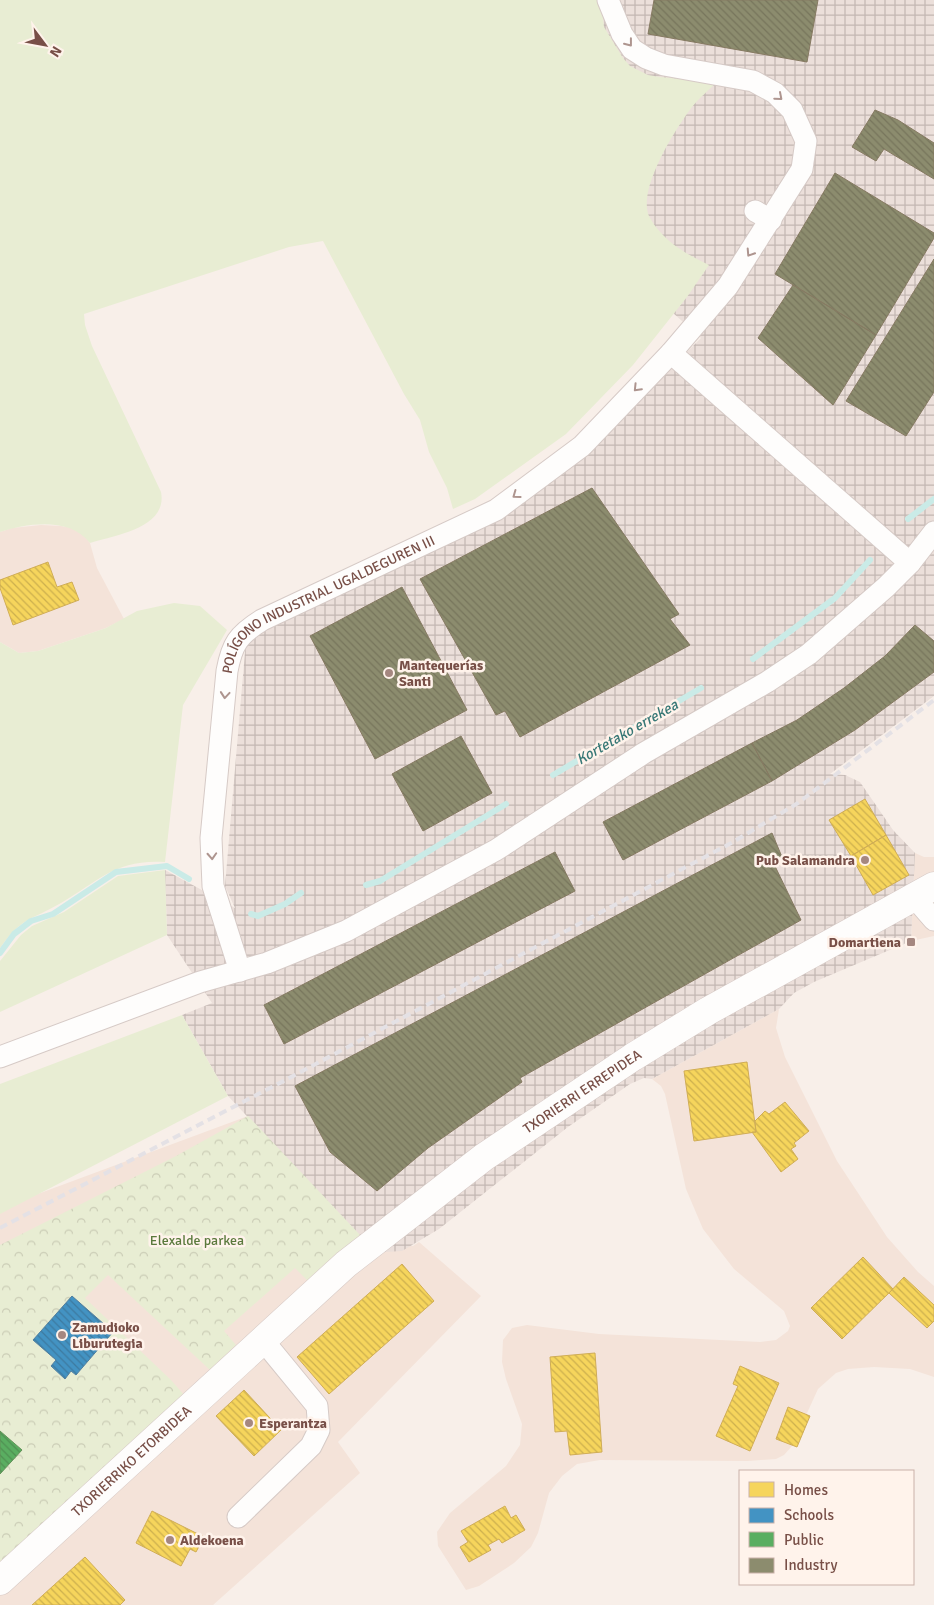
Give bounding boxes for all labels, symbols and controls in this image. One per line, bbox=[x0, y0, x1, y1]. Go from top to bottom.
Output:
north arrow bbox=[20, 20, 70, 70]
one-way arrow bbox=[624, 38, 633, 47]
text: N bbox=[46, 43, 65, 60]
one-way arrow bbox=[773, 92, 782, 101]
one-way arrow bbox=[747, 248, 756, 257]
one-way arrow bbox=[634, 382, 643, 391]
one-way arrow bbox=[512, 489, 522, 498]
street label: POLÍGONO INDUSTRIAL UGALDEGUREN III bbox=[219, 532, 438, 675]
place label: Mantequerías Santi bbox=[399, 657, 483, 690]
marker: Mantequerías Santi bbox=[383, 667, 395, 679]
one-way arrow bbox=[219, 691, 230, 699]
water label: Kortetako errekea bbox=[573, 695, 681, 768]
place label: Pub Salamandra bbox=[756, 852, 855, 869]
one-way arrow bbox=[207, 853, 217, 861]
marker: Pub Salamandra bbox=[859, 854, 871, 866]
place label: Domartiena bbox=[829, 934, 901, 951]
marker: Domartiena bbox=[905, 936, 917, 948]
street label: TXORIERRI ERREPIDEA bbox=[520, 1046, 645, 1137]
park label: Elexalde parkea bbox=[150, 1232, 244, 1249]
place label: Zamudioko Liburutegia bbox=[72, 1319, 143, 1352]
marker: Zamudioko Liburutegia bbox=[56, 1329, 68, 1341]
street label: TXORIERRIKO ETORBIDEA bbox=[68, 1402, 195, 1520]
place label: Esperantza bbox=[259, 1415, 327, 1432]
marker: Esperantza bbox=[243, 1417, 255, 1429]
legend bbox=[739, 1470, 914, 1585]
text: Homes bbox=[784, 1481, 828, 1499]
text: Schools bbox=[784, 1506, 835, 1524]
text: Public bbox=[784, 1531, 824, 1549]
place label: Aldekoena bbox=[180, 1532, 244, 1549]
marker: Aldekoena bbox=[164, 1534, 176, 1546]
text: Industry bbox=[784, 1556, 837, 1574]

